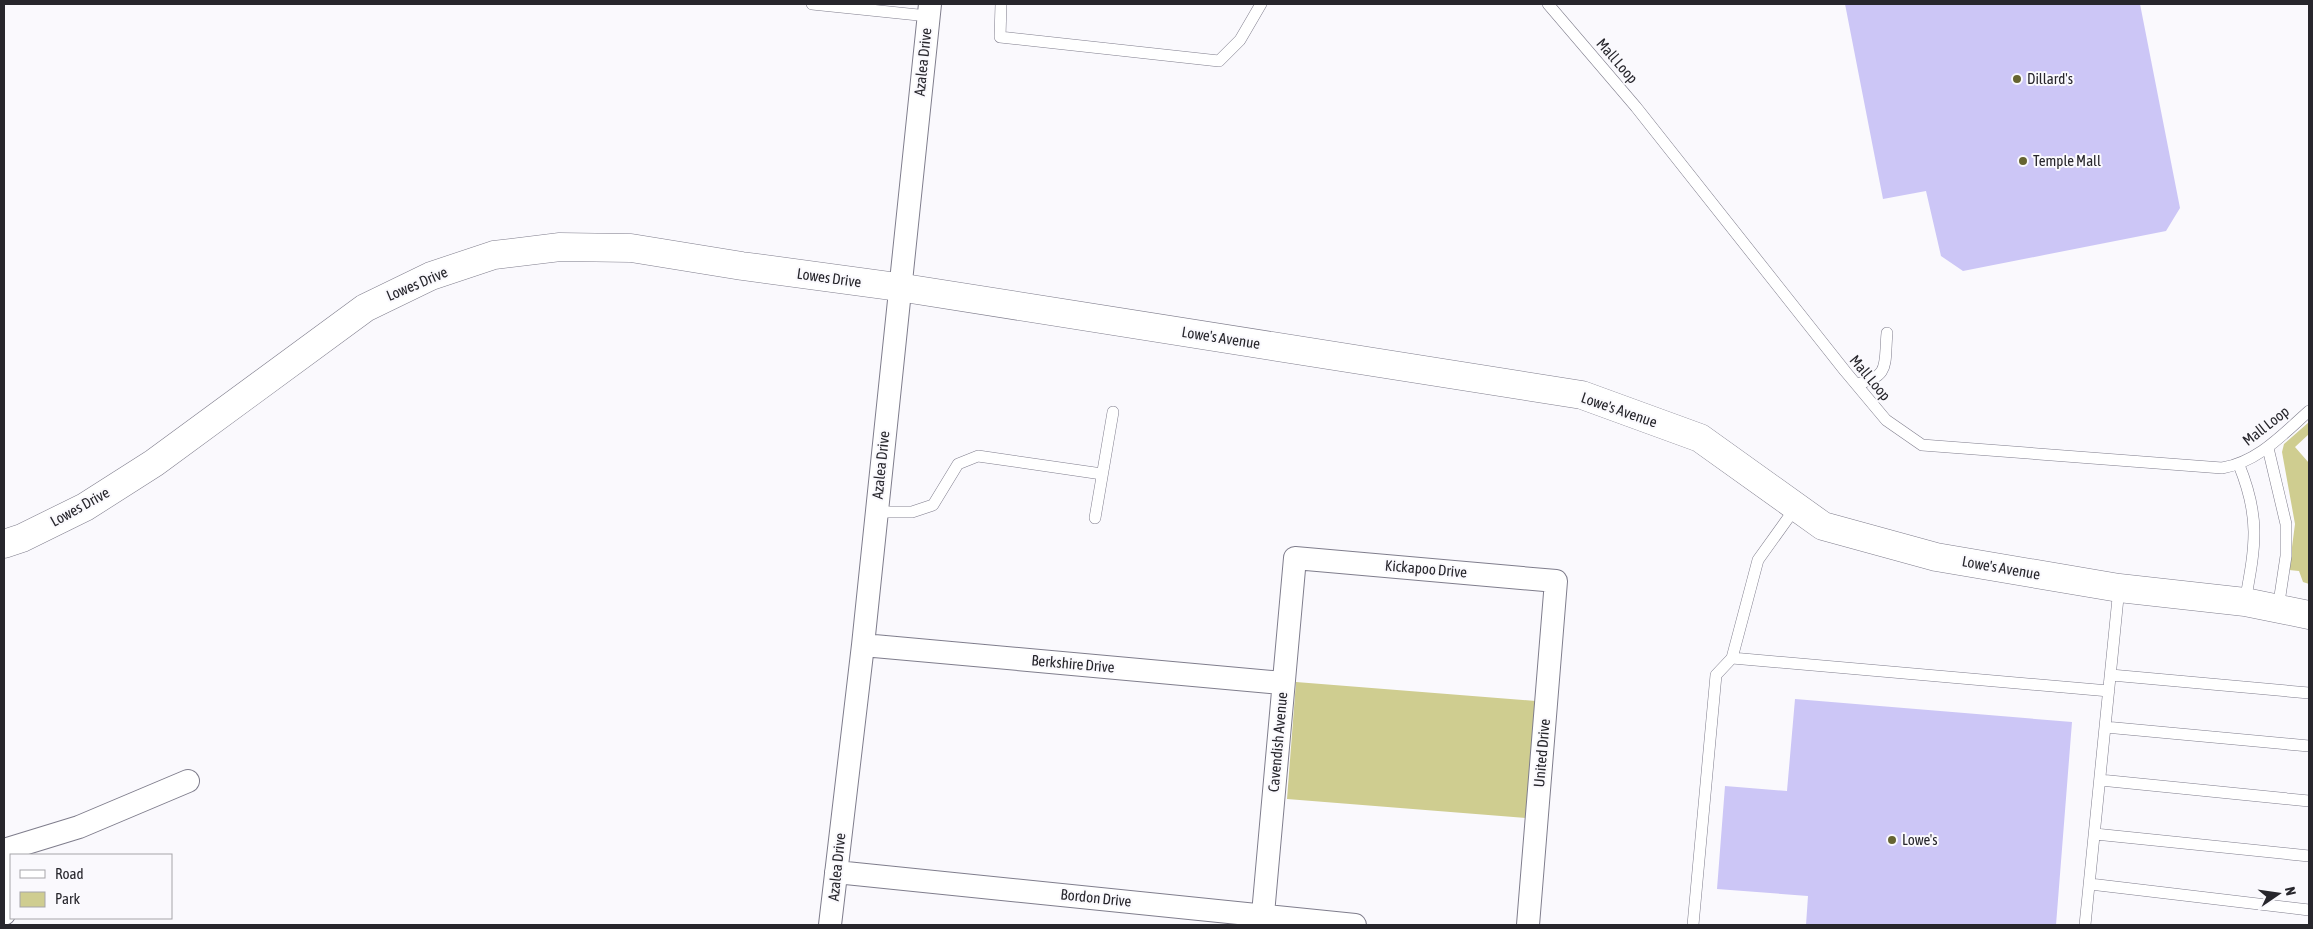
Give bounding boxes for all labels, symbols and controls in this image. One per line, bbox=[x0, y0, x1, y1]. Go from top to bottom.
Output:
street label: Azalea Drive bbox=[910, 27, 935, 97]
street label: Mall Loop bbox=[1593, 35, 1642, 87]
place label: Dillard's bbox=[2027, 70, 2073, 87]
marker: Dillard's bbox=[2011, 73, 2023, 85]
place label: Temple Mall bbox=[2033, 152, 2101, 169]
marker: Temple Mall bbox=[2017, 155, 2029, 167]
street label: Lowes Drive bbox=[384, 263, 450, 304]
street label: Lowes Drive bbox=[796, 265, 863, 290]
street label: Lowe's Avenue bbox=[1181, 323, 1262, 352]
street label: Mall Loop bbox=[1847, 352, 1894, 404]
street label: Lowe's Avenue bbox=[1579, 389, 1660, 431]
street label: Mall Loop bbox=[2239, 402, 2292, 449]
street label: Azalea Drive bbox=[868, 430, 893, 500]
street label: Lowes Drive bbox=[47, 483, 112, 530]
street label: Lowe's Avenue bbox=[1961, 552, 2042, 583]
street label: Kickapoo Drive bbox=[1384, 556, 1468, 581]
street label: Berkshire Drive bbox=[1031, 651, 1115, 676]
street label: Cavendish Avenue bbox=[1265, 691, 1290, 793]
street label: United Drive bbox=[1530, 718, 1553, 788]
place label: Lowe's bbox=[1902, 831, 1938, 848]
street label: Azalea Drive bbox=[824, 832, 849, 902]
marker: Lowe's bbox=[1886, 834, 1898, 846]
legend bbox=[10, 854, 172, 919]
text: Road bbox=[55, 865, 84, 882]
north arrow bbox=[2253, 869, 2303, 919]
street label: Bordon Drive bbox=[1060, 885, 1133, 910]
text: N bbox=[2282, 885, 2299, 897]
text: Park bbox=[55, 890, 80, 907]

